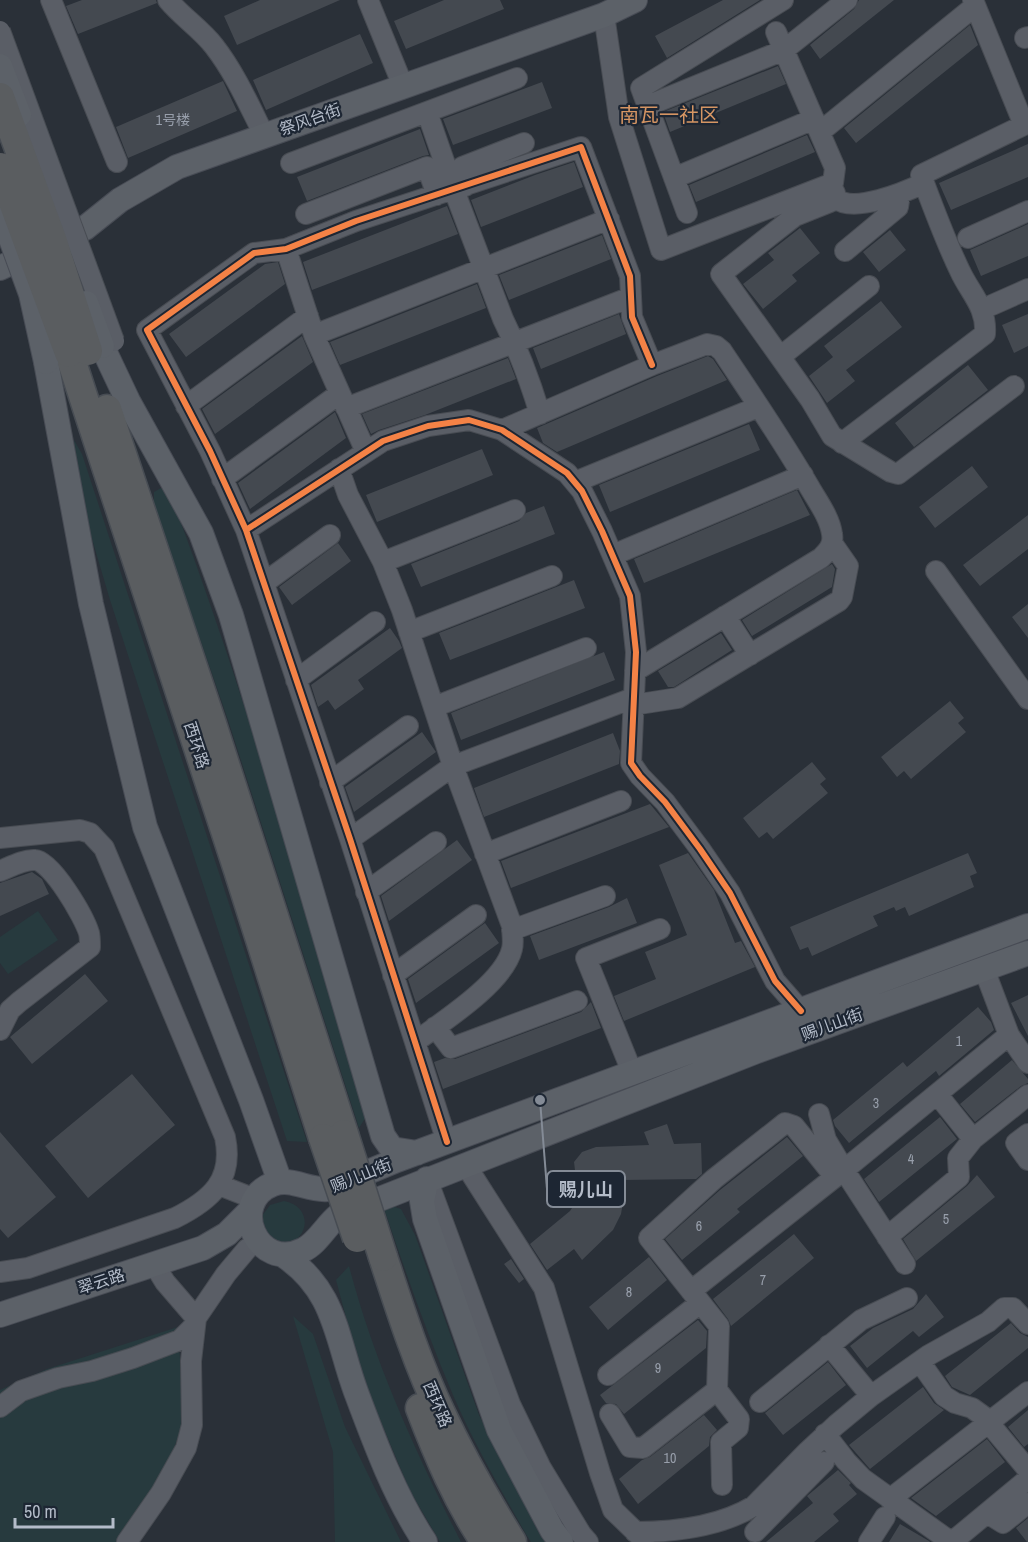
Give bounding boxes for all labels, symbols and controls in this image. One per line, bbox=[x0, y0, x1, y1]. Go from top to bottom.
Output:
street label: 祭风台街 bbox=[276, 98, 344, 140]
district label: 南瓦一社区 bbox=[619, 101, 719, 128]
house number: 1号楼 bbox=[156, 111, 190, 129]
street label: 西环路 bbox=[179, 719, 215, 771]
street label: 赐儿山街 bbox=[798, 1003, 866, 1045]
house number: 1 bbox=[956, 1032, 963, 1050]
house number: 3 bbox=[873, 1094, 879, 1112]
house number: 4 bbox=[908, 1150, 915, 1168]
street label: 赐儿山街 bbox=[327, 1153, 395, 1197]
callout: 赐儿山 bbox=[547, 1171, 625, 1207]
text: 赐儿山 bbox=[558, 1177, 613, 1202]
house number: 5 bbox=[943, 1210, 949, 1228]
house number: 6 bbox=[696, 1217, 702, 1235]
street label: 翠云路 bbox=[75, 1263, 127, 1299]
house number: 7 bbox=[760, 1271, 766, 1289]
house number: 8 bbox=[626, 1283, 632, 1301]
house number: 9 bbox=[655, 1359, 661, 1377]
street label: 西环路 bbox=[418, 1378, 458, 1430]
house number: 10 bbox=[664, 1449, 676, 1467]
scale bar bbox=[15, 1491, 112, 1529]
text: 50 m bbox=[24, 1499, 57, 1524]

